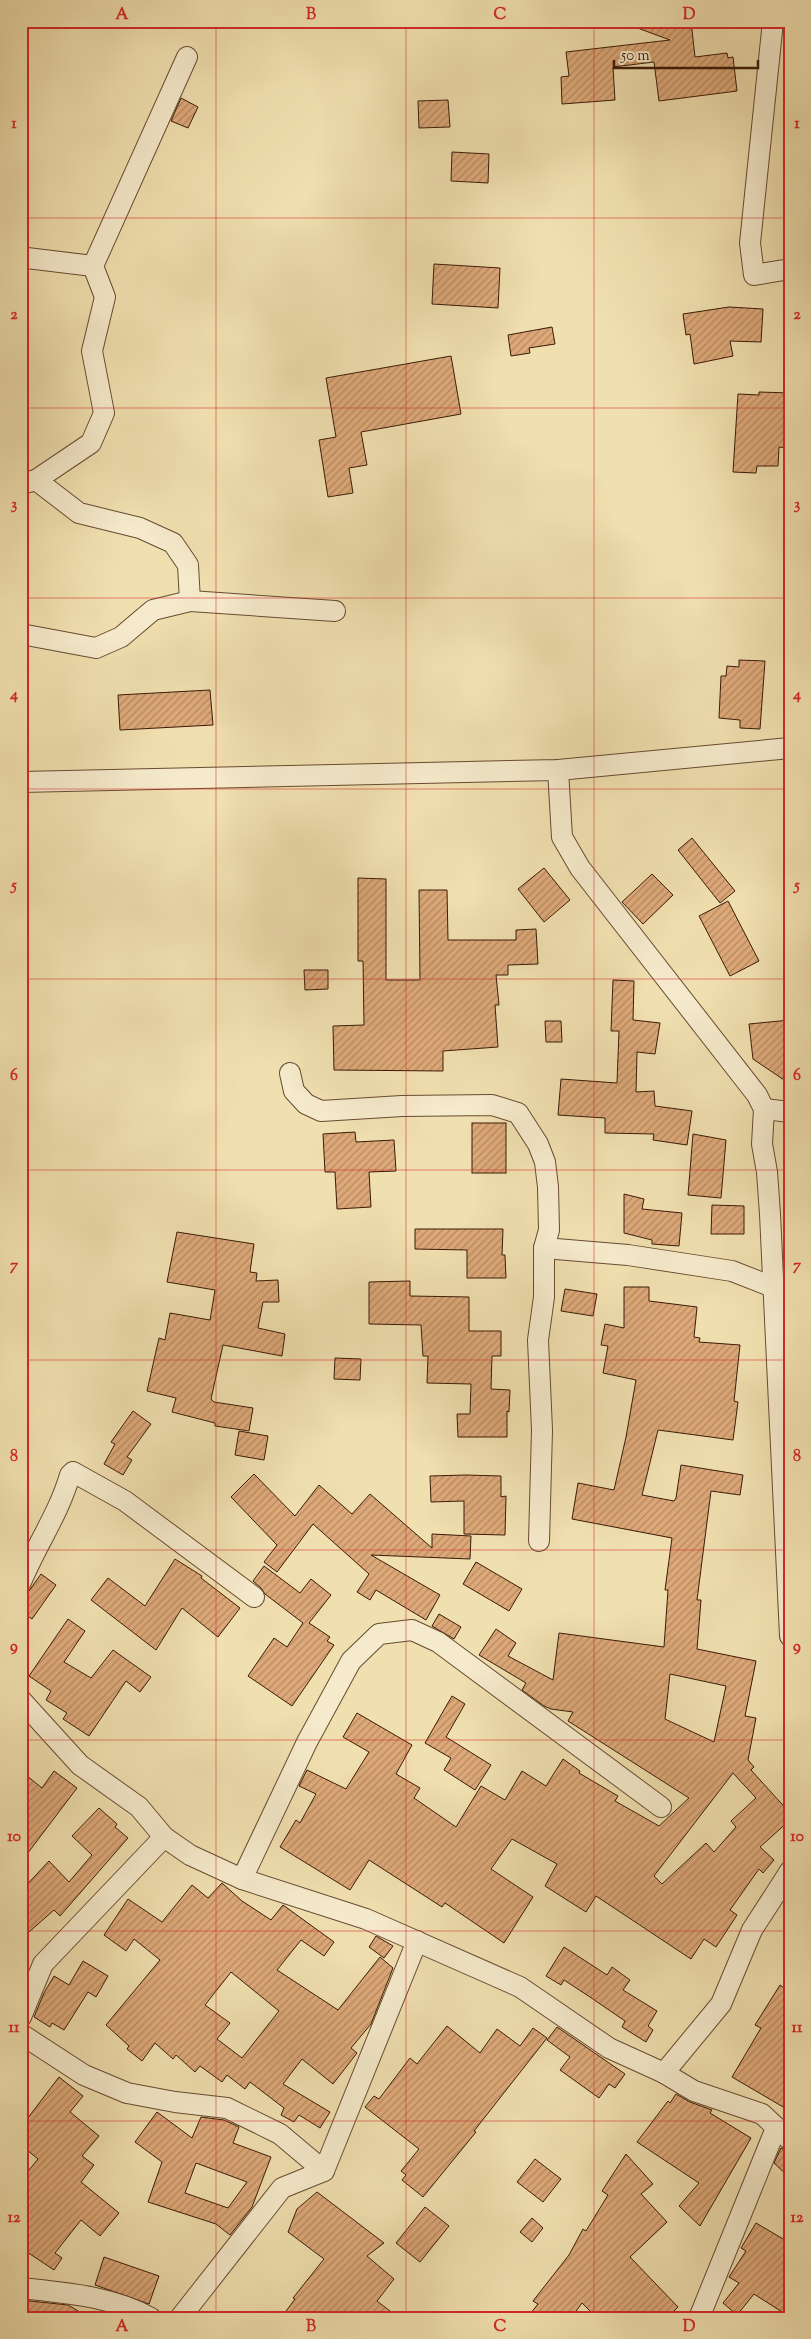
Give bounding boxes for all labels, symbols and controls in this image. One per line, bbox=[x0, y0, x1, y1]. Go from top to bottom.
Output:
text: A bbox=[116, 4, 129, 27]
text: B bbox=[306, 4, 316, 27]
text: C bbox=[494, 4, 507, 27]
text: D bbox=[683, 4, 696, 27]
scale bar bbox=[614, 38, 757, 70]
text: 50 m bbox=[620, 46, 650, 67]
text: 1 bbox=[11, 113, 17, 136]
text: 1 bbox=[794, 113, 800, 136]
text: 2 bbox=[10, 304, 18, 327]
text: 2 bbox=[793, 304, 801, 327]
text: 3 bbox=[11, 494, 18, 517]
text: 3 bbox=[794, 494, 801, 517]
text: 4 bbox=[9, 684, 18, 707]
text: 4 bbox=[792, 684, 801, 707]
text: 5 bbox=[9, 875, 17, 898]
text: 5 bbox=[792, 875, 800, 898]
text: 6 bbox=[10, 1065, 18, 1088]
text: 6 bbox=[793, 1065, 801, 1088]
text: 7 bbox=[10, 1255, 19, 1278]
text: 7 bbox=[793, 1255, 802, 1278]
text: 8 bbox=[10, 1446, 18, 1469]
text: 8 bbox=[793, 1446, 801, 1469]
text: 9 bbox=[10, 1636, 18, 1659]
text: 9 bbox=[793, 1636, 801, 1659]
text: 10 bbox=[7, 1826, 21, 1849]
text: 10 bbox=[790, 1826, 804, 1849]
text: 11 bbox=[9, 2017, 20, 2040]
text: 11 bbox=[792, 2017, 803, 2040]
text: 12 bbox=[8, 2207, 21, 2230]
text: 12 bbox=[791, 2207, 804, 2230]
text: A bbox=[116, 2316, 129, 2339]
text: B bbox=[306, 2316, 316, 2339]
text: C bbox=[494, 2316, 507, 2339]
text: D bbox=[683, 2316, 696, 2339]

